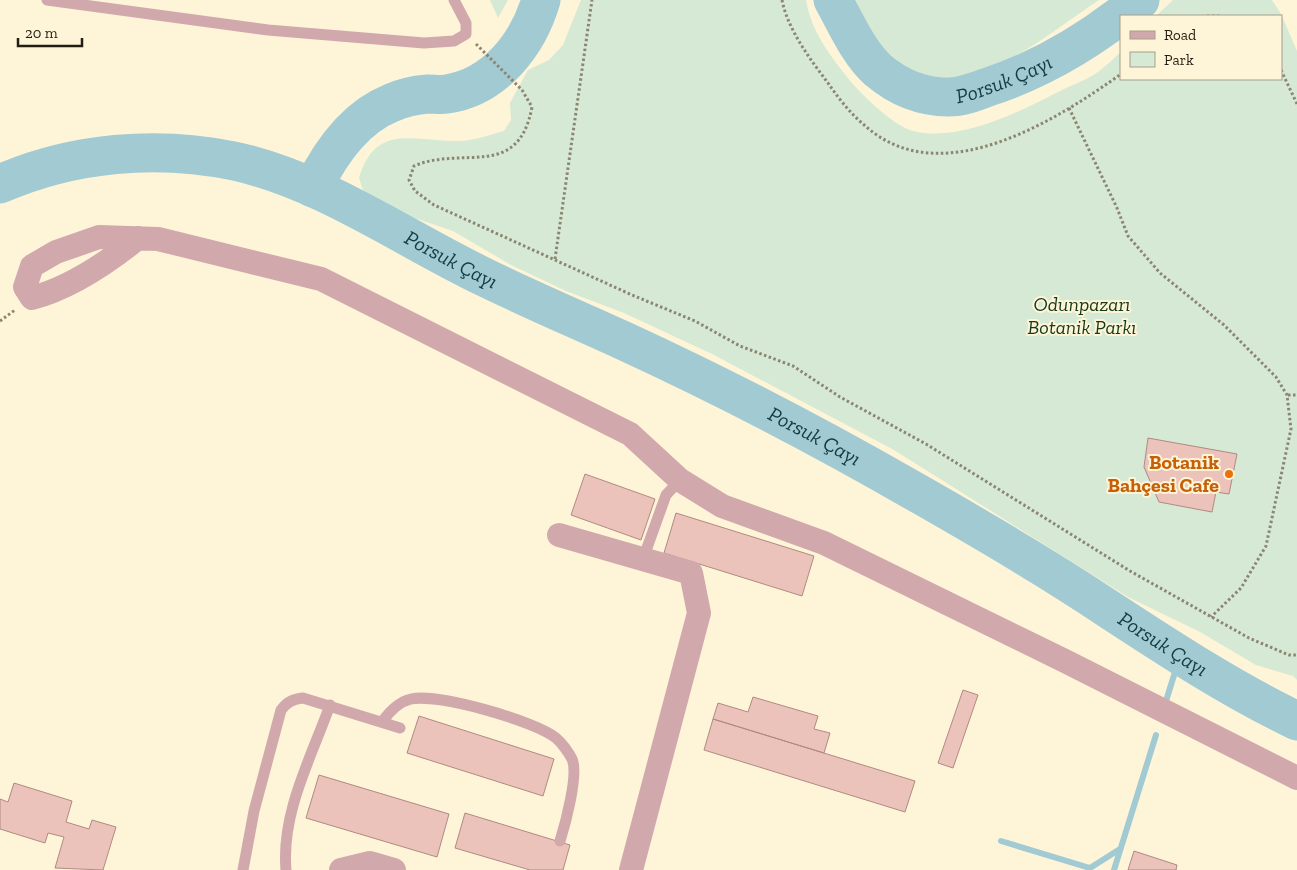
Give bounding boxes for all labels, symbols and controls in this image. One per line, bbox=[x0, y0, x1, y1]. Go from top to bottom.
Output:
scale bar bbox=[18, 15, 81, 47]
legend bbox=[1120, 15, 1282, 80]
text: 20 m bbox=[25, 24, 58, 42]
text: Road bbox=[1164, 26, 1197, 44]
water label: Porsuk Çayı bbox=[954, 49, 1056, 108]
text: Park bbox=[1164, 51, 1194, 69]
water label: Porsuk Çayı bbox=[401, 224, 502, 294]
park label: Odunpazarı Botanik Parkı bbox=[1028, 292, 1136, 339]
water label: Porsuk Çayı bbox=[764, 401, 865, 471]
place label: Botanik Bahçesi Cafe bbox=[1107, 450, 1219, 497]
marker: Botanik Bahçesi Cafe bbox=[1223, 468, 1235, 480]
water label: Porsuk Çayı bbox=[1114, 606, 1212, 681]

